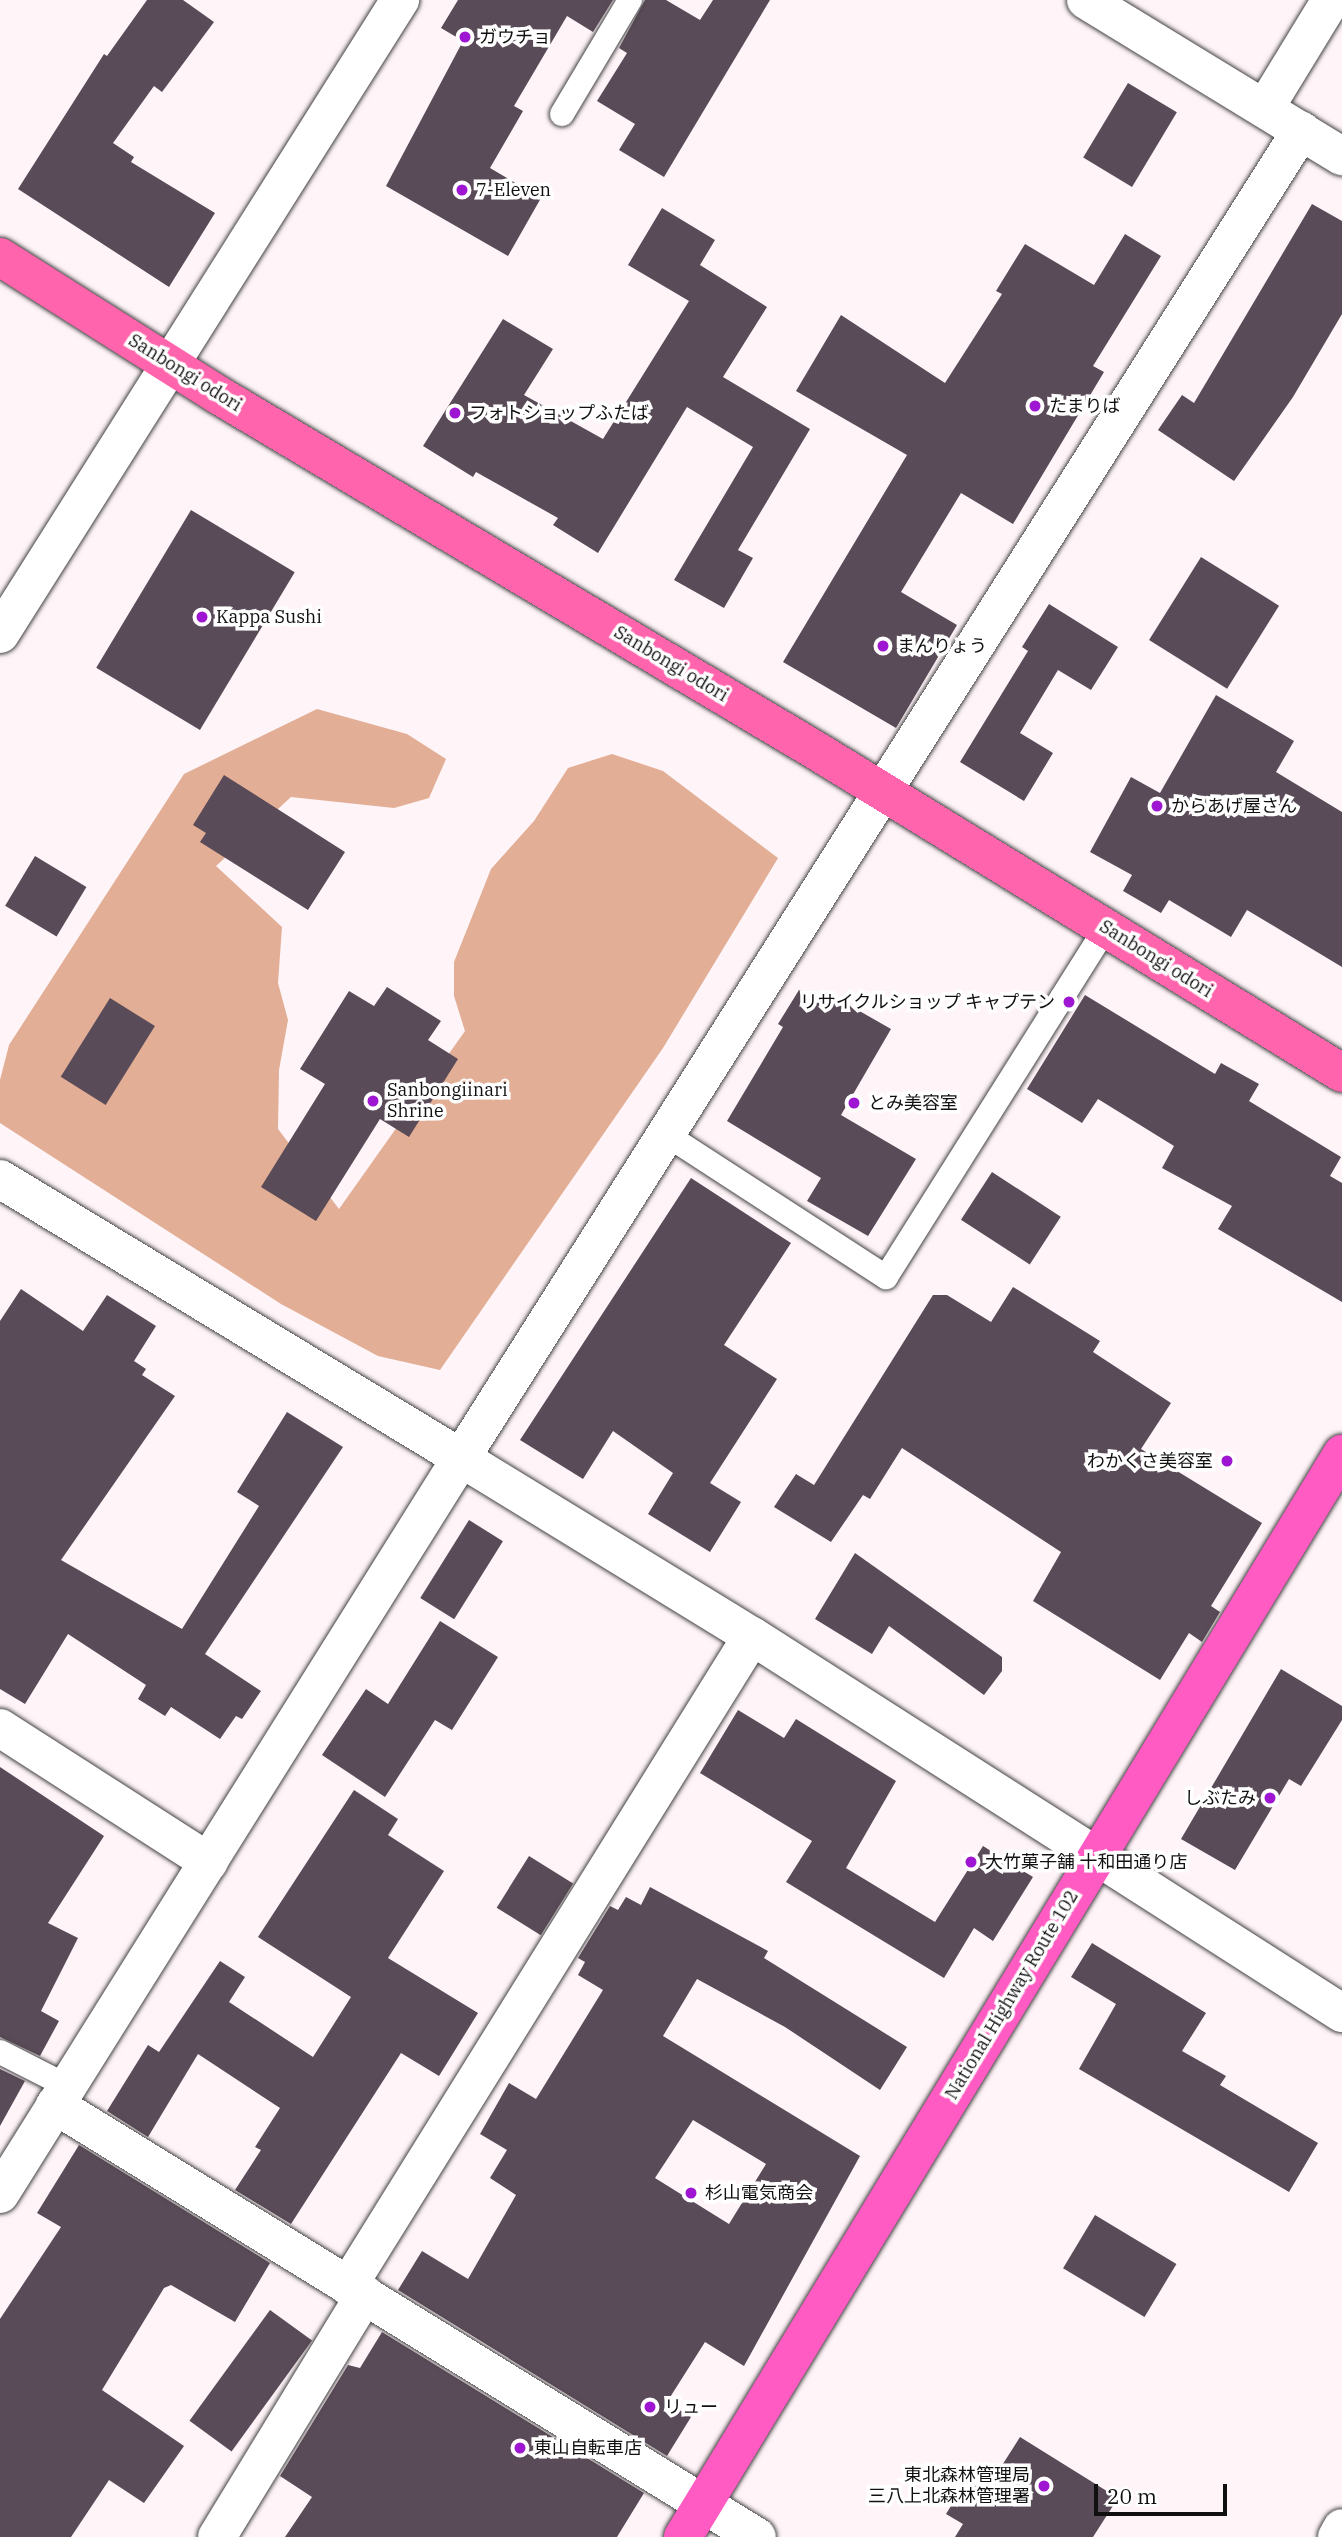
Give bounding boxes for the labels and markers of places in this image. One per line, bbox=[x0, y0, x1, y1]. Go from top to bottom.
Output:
place label: ガウチョ bbox=[479, 26, 551, 48]
marker: ガウチョ bbox=[457, 29, 473, 45]
place label: 7-Eleven bbox=[476, 179, 551, 201]
marker: 7-Eleven bbox=[454, 182, 470, 198]
place label: たまりば bbox=[1049, 395, 1121, 417]
marker: たまりば bbox=[1027, 398, 1043, 414]
place label: フォトショップふたば bbox=[469, 402, 649, 424]
marker: フォトショップふたば bbox=[447, 405, 463, 421]
place label: Kappa Sushi bbox=[216, 606, 322, 628]
marker: Kappa Sushi bbox=[194, 609, 210, 625]
place label: まんりょう bbox=[897, 635, 987, 657]
marker: まんりょう bbox=[875, 638, 891, 654]
place label: からあげ屋さん bbox=[1171, 795, 1297, 817]
marker: からあげ屋さん bbox=[1149, 798, 1165, 814]
place label: リサイクルショップ キャプテン bbox=[799, 991, 1055, 1013]
marker: リサイクルショップ キャプテン bbox=[1061, 994, 1077, 1010]
place label: Sanbongiinari Shrine bbox=[387, 1080, 508, 1122]
place label: とみ美容室 bbox=[868, 1092, 958, 1114]
marker: Sanbongiinari Shrine bbox=[365, 1093, 381, 1109]
marker: とみ美容室 bbox=[846, 1095, 862, 1111]
place label: わかくさ美容室 bbox=[1087, 1450, 1213, 1472]
marker: わかくさ美容室 bbox=[1219, 1453, 1235, 1469]
place label: しぶたみ bbox=[1184, 1787, 1256, 1809]
marker: しぶたみ bbox=[1262, 1790, 1278, 1806]
place label: 大竹菓子舗 十和田通り店 bbox=[985, 1851, 1187, 1873]
marker: 大竹菓子舗 十和田通り店 bbox=[963, 1854, 979, 1870]
place label: 杉山電気商会 bbox=[705, 2182, 813, 2204]
marker: 杉山電気商会 bbox=[683, 2185, 699, 2201]
place label: リュー bbox=[664, 2396, 718, 2418]
marker: リュー bbox=[642, 2399, 658, 2415]
place label: 東山自転車店 bbox=[534, 2437, 642, 2459]
marker: 東山自転車店 bbox=[512, 2440, 528, 2456]
place label: 東北森林管理局 三八上北森林管理署 bbox=[868, 2465, 1030, 2508]
marker: 東北森林管理局 三八上北森林管理署 bbox=[1036, 2478, 1052, 2494]

